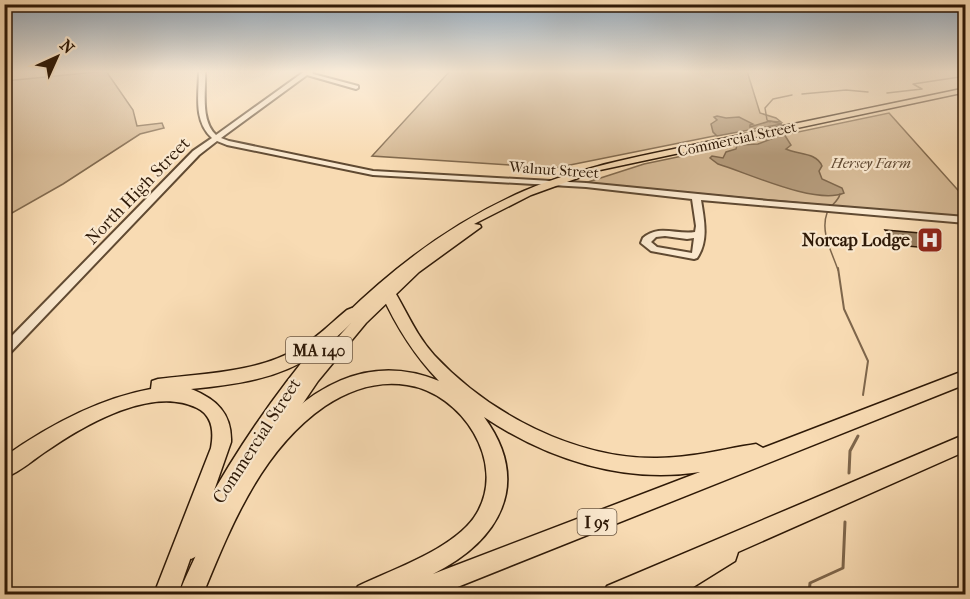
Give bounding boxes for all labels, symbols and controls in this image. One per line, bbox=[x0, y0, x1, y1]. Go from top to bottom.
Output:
north arrow bbox=[27, 27, 87, 87]
text: N bbox=[56, 36, 79, 58]
street label: Commercial Street bbox=[676, 117, 799, 160]
street label: North High Street bbox=[81, 133, 195, 249]
park label: Hersey Farm bbox=[830, 154, 911, 172]
street label: Walnut Street bbox=[508, 158, 600, 182]
hospital icon: Norcap Lodge bbox=[915, 225, 945, 255]
place label: Norcap Lodge bbox=[802, 230, 910, 251]
road number: MA 140 bbox=[286, 337, 352, 363]
street label: Commercial Street bbox=[209, 374, 306, 508]
road number: I 95 bbox=[578, 509, 616, 535]

